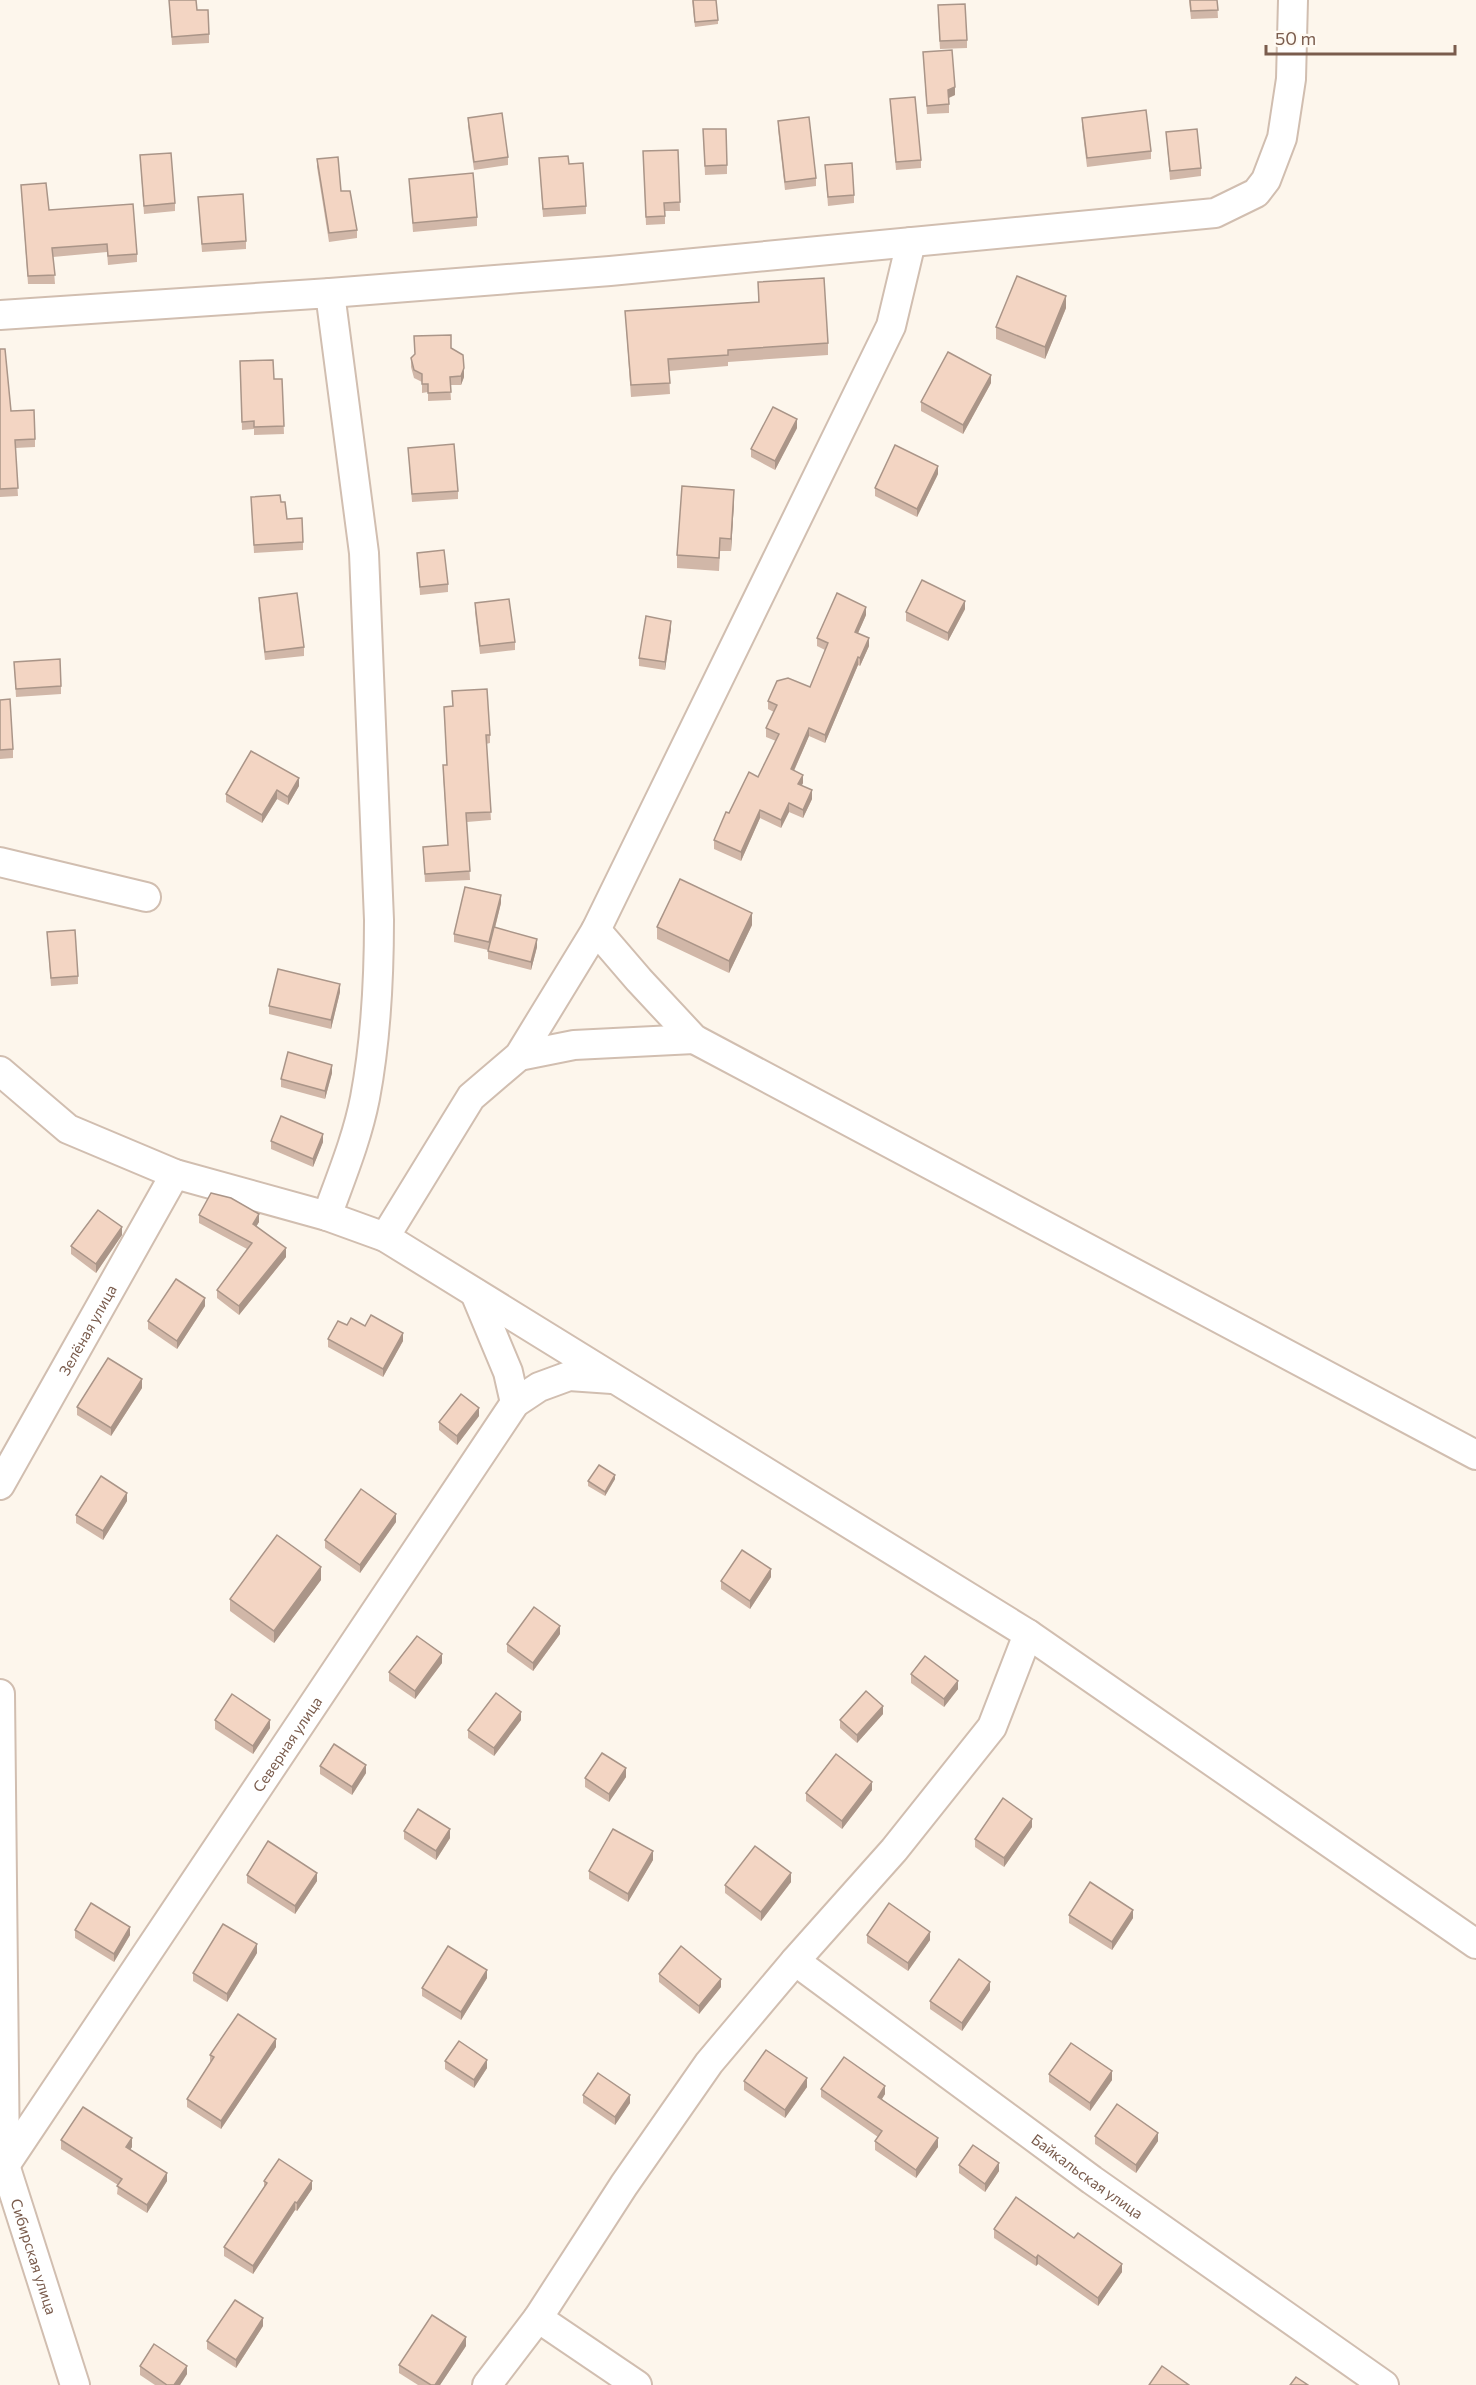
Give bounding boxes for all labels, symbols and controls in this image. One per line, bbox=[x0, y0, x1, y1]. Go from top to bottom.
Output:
scale bar bbox=[1266, 18, 1455, 56]
text: 50 m bbox=[1275, 27, 1316, 49]
street label: Зелёная улица bbox=[55, 1281, 120, 1378]
street label: Северная улица bbox=[249, 1693, 325, 1795]
street label: Байкальская улица bbox=[1028, 2130, 1147, 2222]
street label: Сибирская улица bbox=[7, 2196, 61, 2317]

